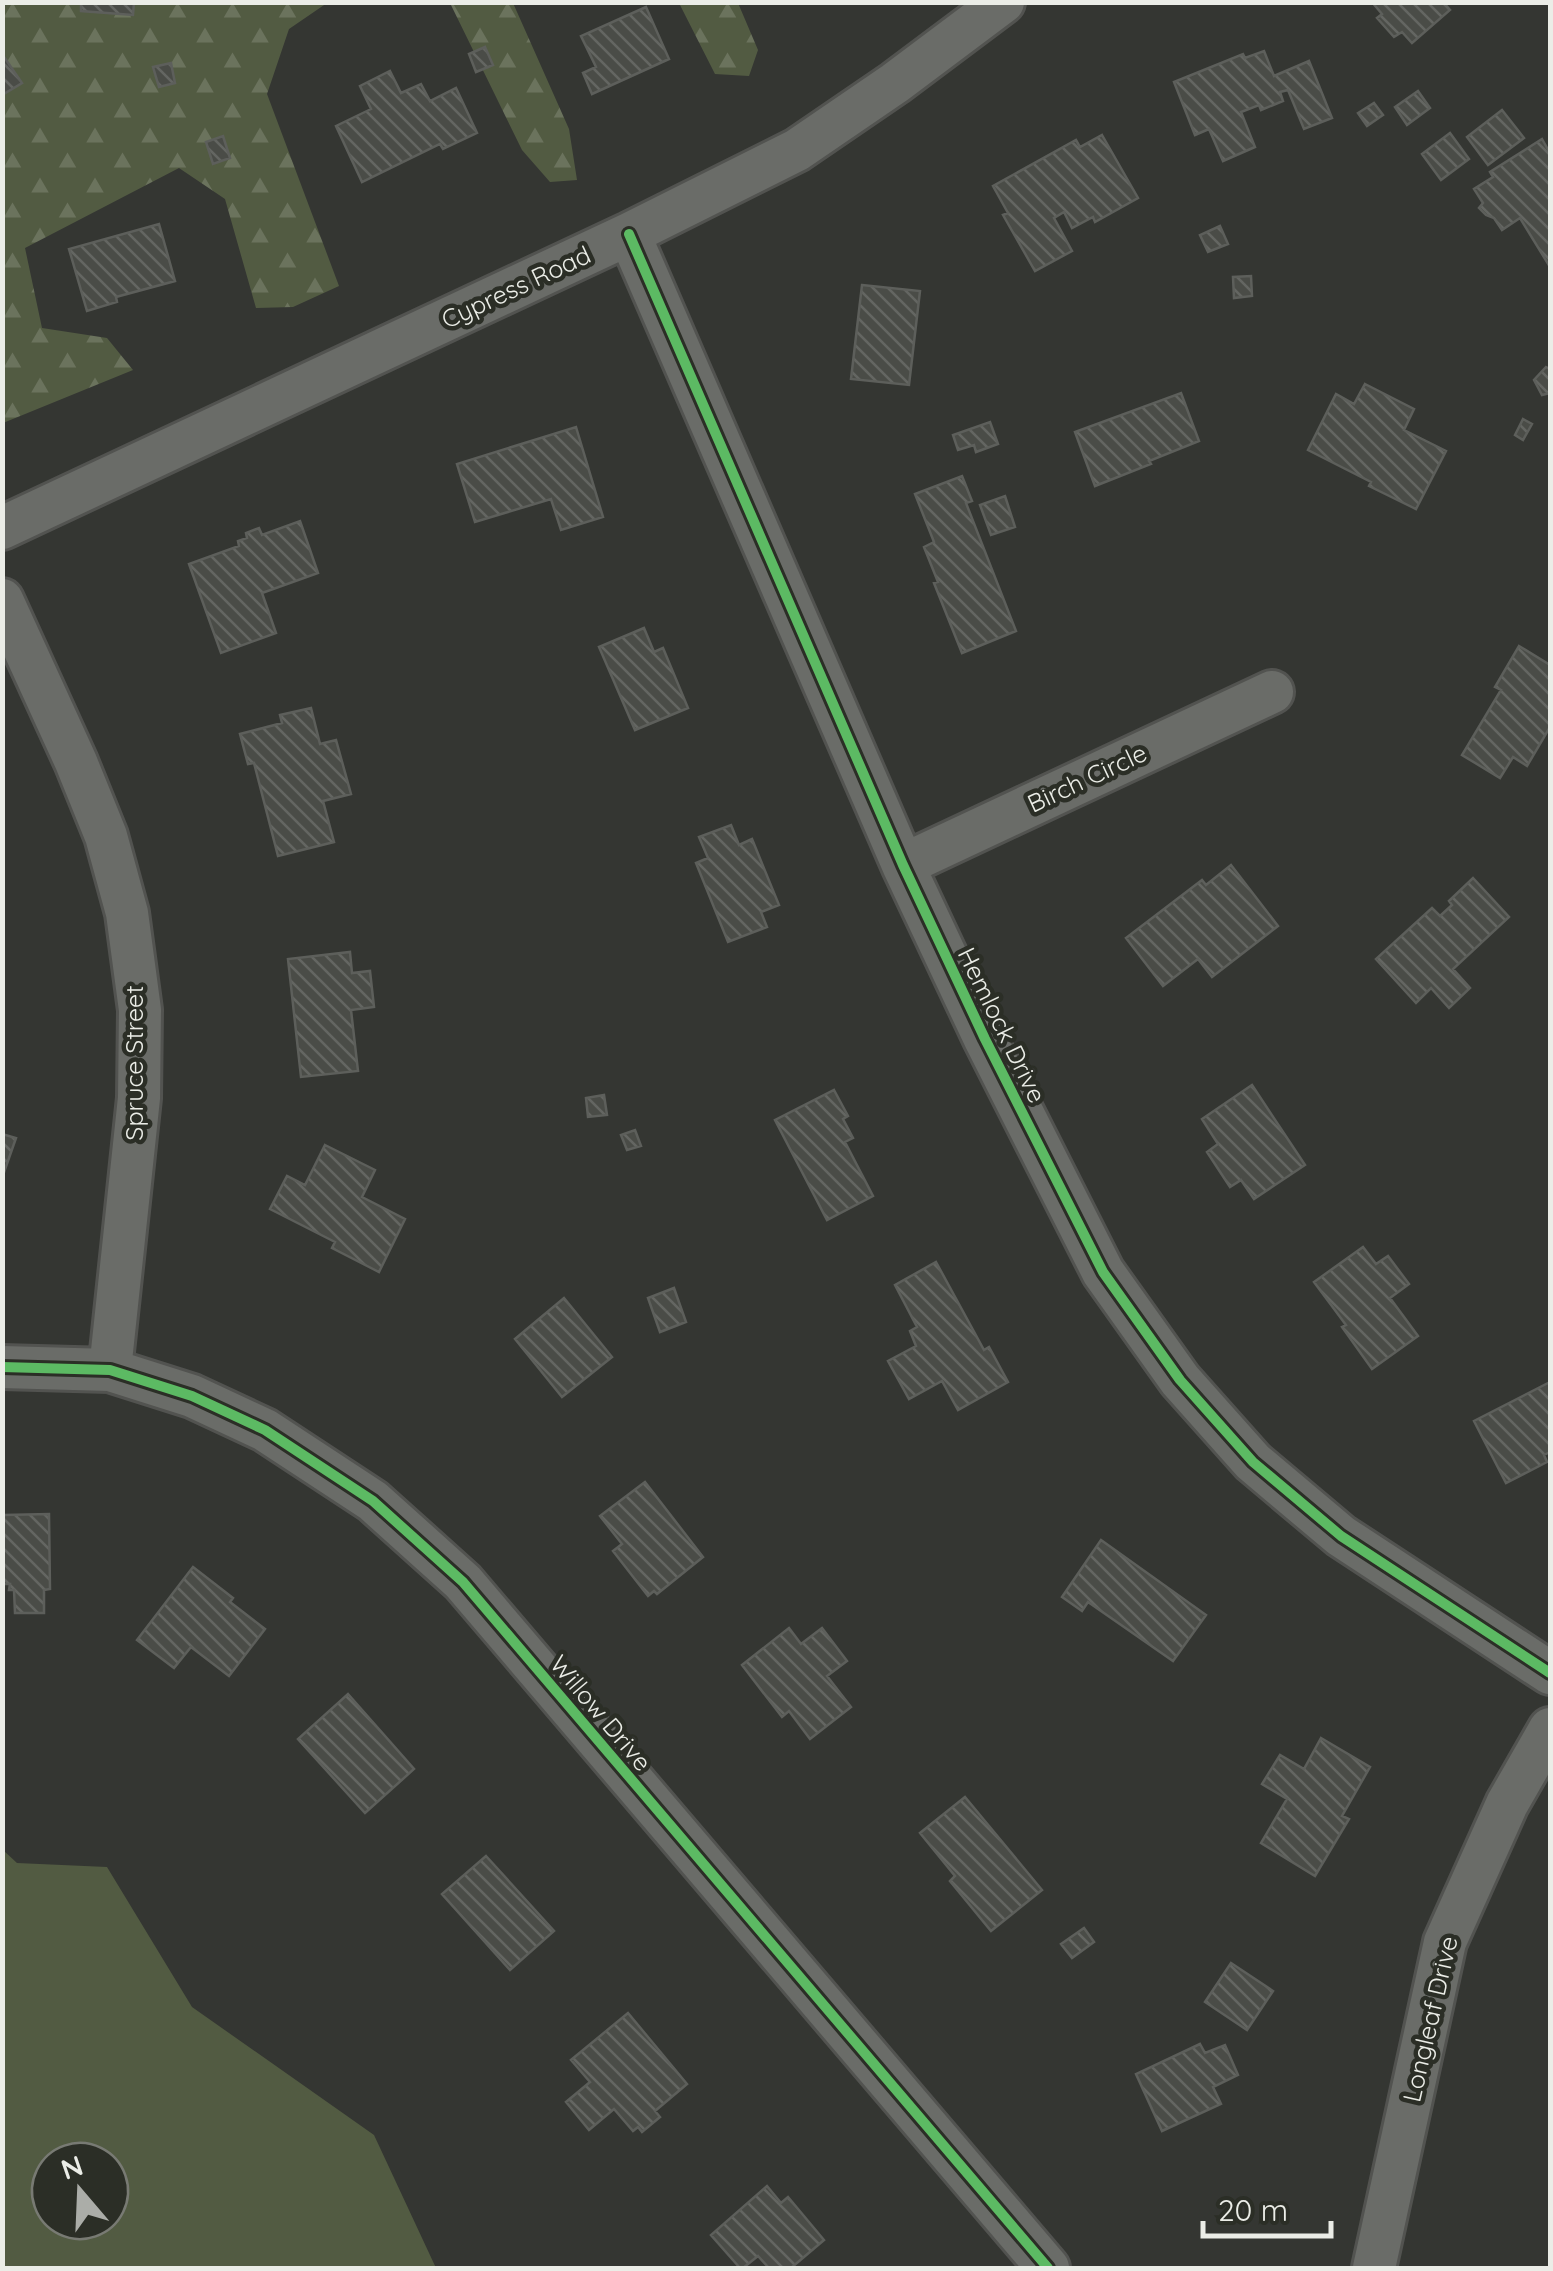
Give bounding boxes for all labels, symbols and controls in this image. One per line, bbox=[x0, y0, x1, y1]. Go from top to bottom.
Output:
street label: Cypress Road bbox=[436, 238, 595, 335]
street label: Birch Circle bbox=[1022, 736, 1151, 819]
street label: Hemlock Drive bbox=[952, 942, 1053, 1107]
street label: Spruce Street bbox=[118, 985, 149, 1141]
street label: Willow Drive bbox=[544, 1648, 659, 1777]
street label: Longleaf Drive bbox=[1395, 1933, 1464, 2105]
north arrow bbox=[30, 2141, 130, 2241]
text: N bbox=[56, 2147, 87, 2187]
scale bar bbox=[1203, 2176, 1330, 2238]
text: 20 m bbox=[1218, 2191, 1288, 2229]

